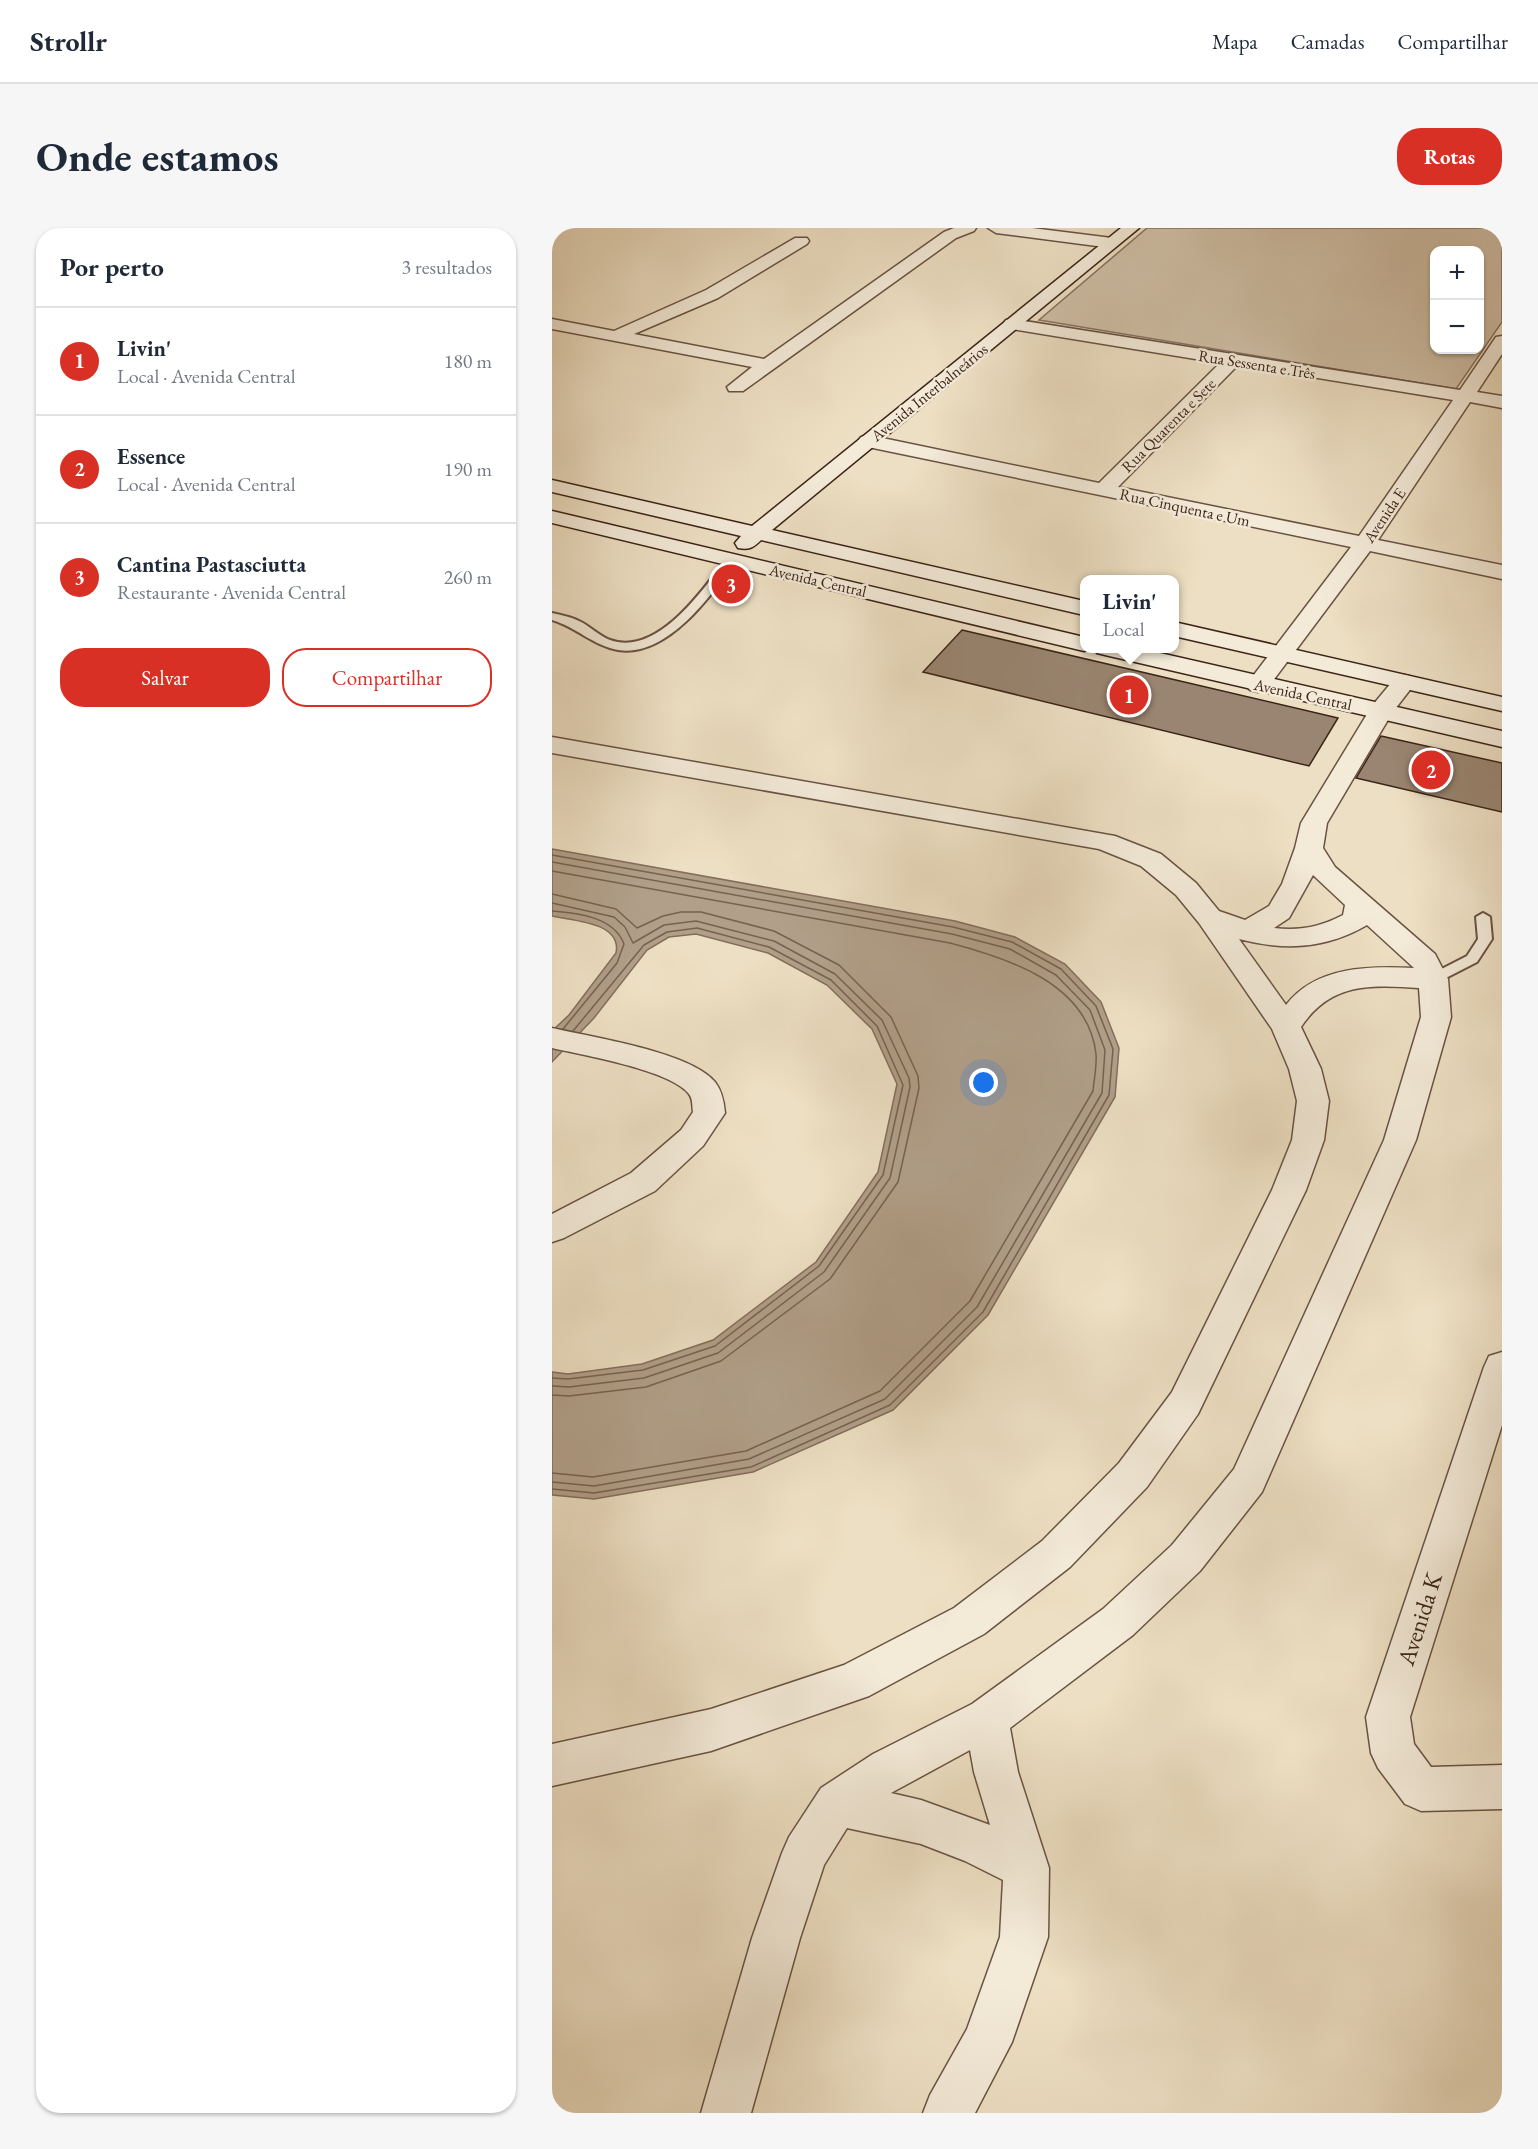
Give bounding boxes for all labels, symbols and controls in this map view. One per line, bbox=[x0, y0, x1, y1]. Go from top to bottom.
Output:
text: Strollr bbox=[30, 23, 107, 59]
text: Mapa bbox=[1212, 28, 1258, 55]
text: Camadas bbox=[1291, 28, 1364, 55]
text: Compartilhar bbox=[1397, 28, 1508, 55]
button: Rotas bbox=[1397, 128, 1502, 185]
text: Onde estamos bbox=[36, 129, 279, 184]
map controls bbox=[1430, 246, 1484, 354]
button: + bbox=[1430, 246, 1484, 300]
text: Por perto bbox=[60, 250, 164, 284]
text: 3 resultados bbox=[401, 254, 492, 280]
button: − bbox=[1430, 300, 1484, 354]
text: Livin' bbox=[117, 334, 171, 363]
street label: Avenida Interbalneários bbox=[866, 339, 992, 447]
street label: Rua Sessenta e Três bbox=[1197, 345, 1317, 384]
text: 1 bbox=[74, 348, 85, 374]
text: 180 m bbox=[444, 348, 492, 374]
text: Local · Avenida Central bbox=[117, 363, 296, 389]
street label: Rua Quarenta e Sete bbox=[1117, 374, 1220, 477]
text: Essence bbox=[117, 442, 185, 471]
text: 2 bbox=[74, 456, 85, 482]
text: 190 m bbox=[444, 456, 492, 482]
text: Local · Avenida Central bbox=[117, 471, 296, 497]
street label: Rua Cinquenta e Um bbox=[1118, 483, 1253, 532]
street label: Avenida E bbox=[1358, 484, 1410, 548]
text: Cantina Pastasciutta bbox=[117, 550, 306, 579]
street label: Avenida Central bbox=[766, 559, 869, 602]
pin: 3 bbox=[712, 562, 750, 606]
text: 3 bbox=[74, 564, 85, 590]
text: 260 m bbox=[444, 564, 492, 590]
popup bbox=[1080, 575, 1179, 653]
text: Restaurante · Avenida Central bbox=[117, 579, 346, 605]
text: Livin' bbox=[1102, 587, 1157, 616]
text: Local bbox=[1102, 616, 1145, 642]
button: Salvar bbox=[60, 648, 270, 707]
button: Compartilhar bbox=[282, 648, 492, 707]
pin: 1 bbox=[1110, 672, 1148, 718]
street label: Avenida Central bbox=[1251, 674, 1354, 715]
pin: 2 bbox=[1412, 748, 1450, 792]
your location bbox=[969, 1068, 998, 1097]
street label: Avenida K bbox=[1390, 1568, 1449, 1670]

